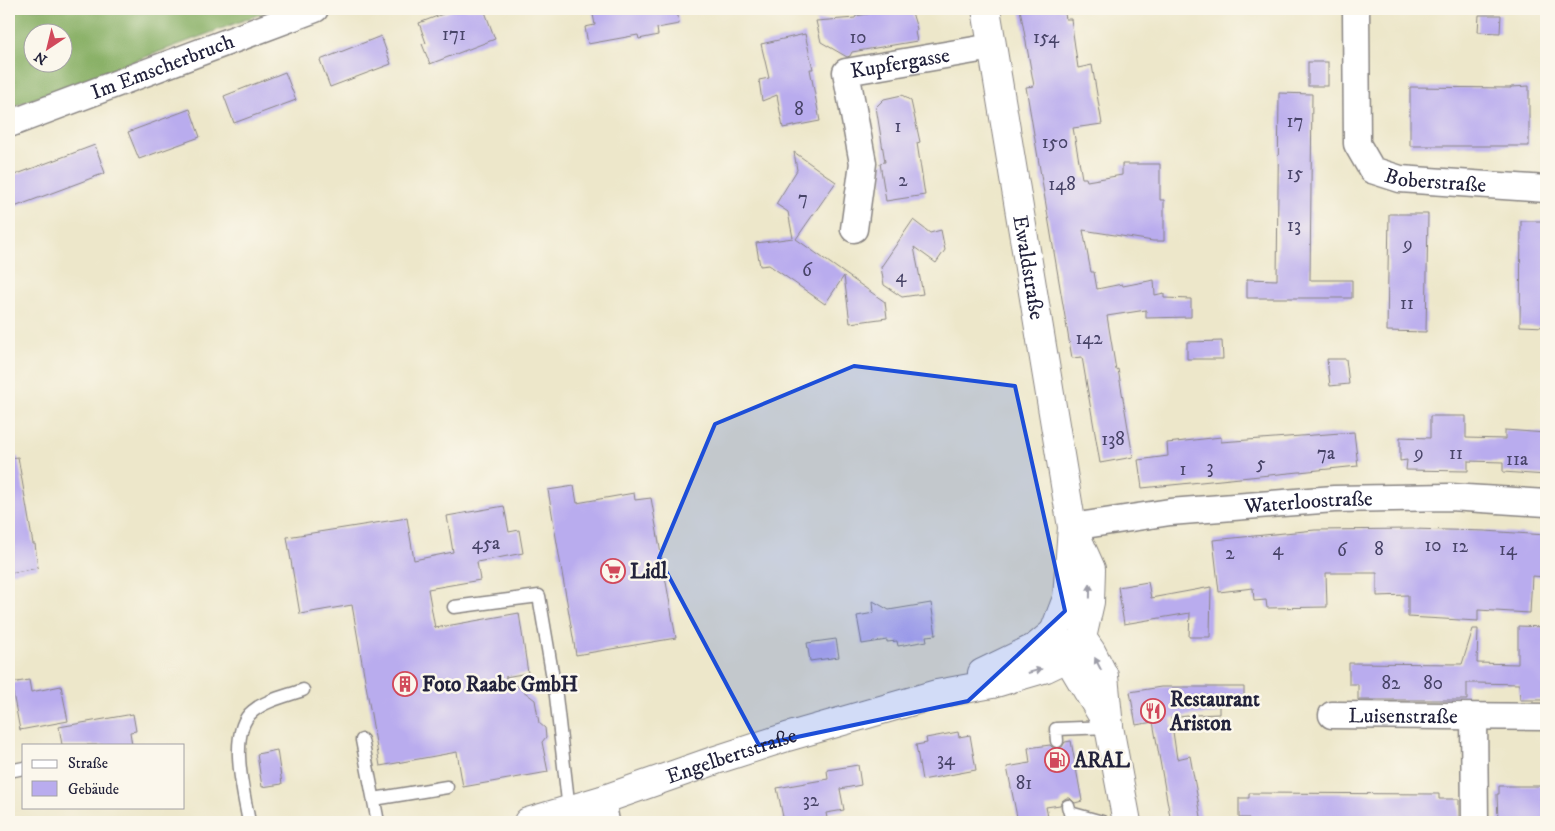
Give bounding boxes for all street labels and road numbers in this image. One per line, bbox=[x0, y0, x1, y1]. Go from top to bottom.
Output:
street label: Im Emscherbruch bbox=[88, 29, 238, 106]
street label: Kupfergasse bbox=[849, 42, 952, 85]
street label: Boberstraße bbox=[1381, 163, 1487, 199]
street label: Ewaldstraße bbox=[1006, 213, 1049, 322]
street label: Waterloostraße bbox=[1242, 486, 1373, 520]
street label: Luisenstraße bbox=[1348, 703, 1458, 730]
street label: Engelbertstraße bbox=[663, 723, 800, 790]

